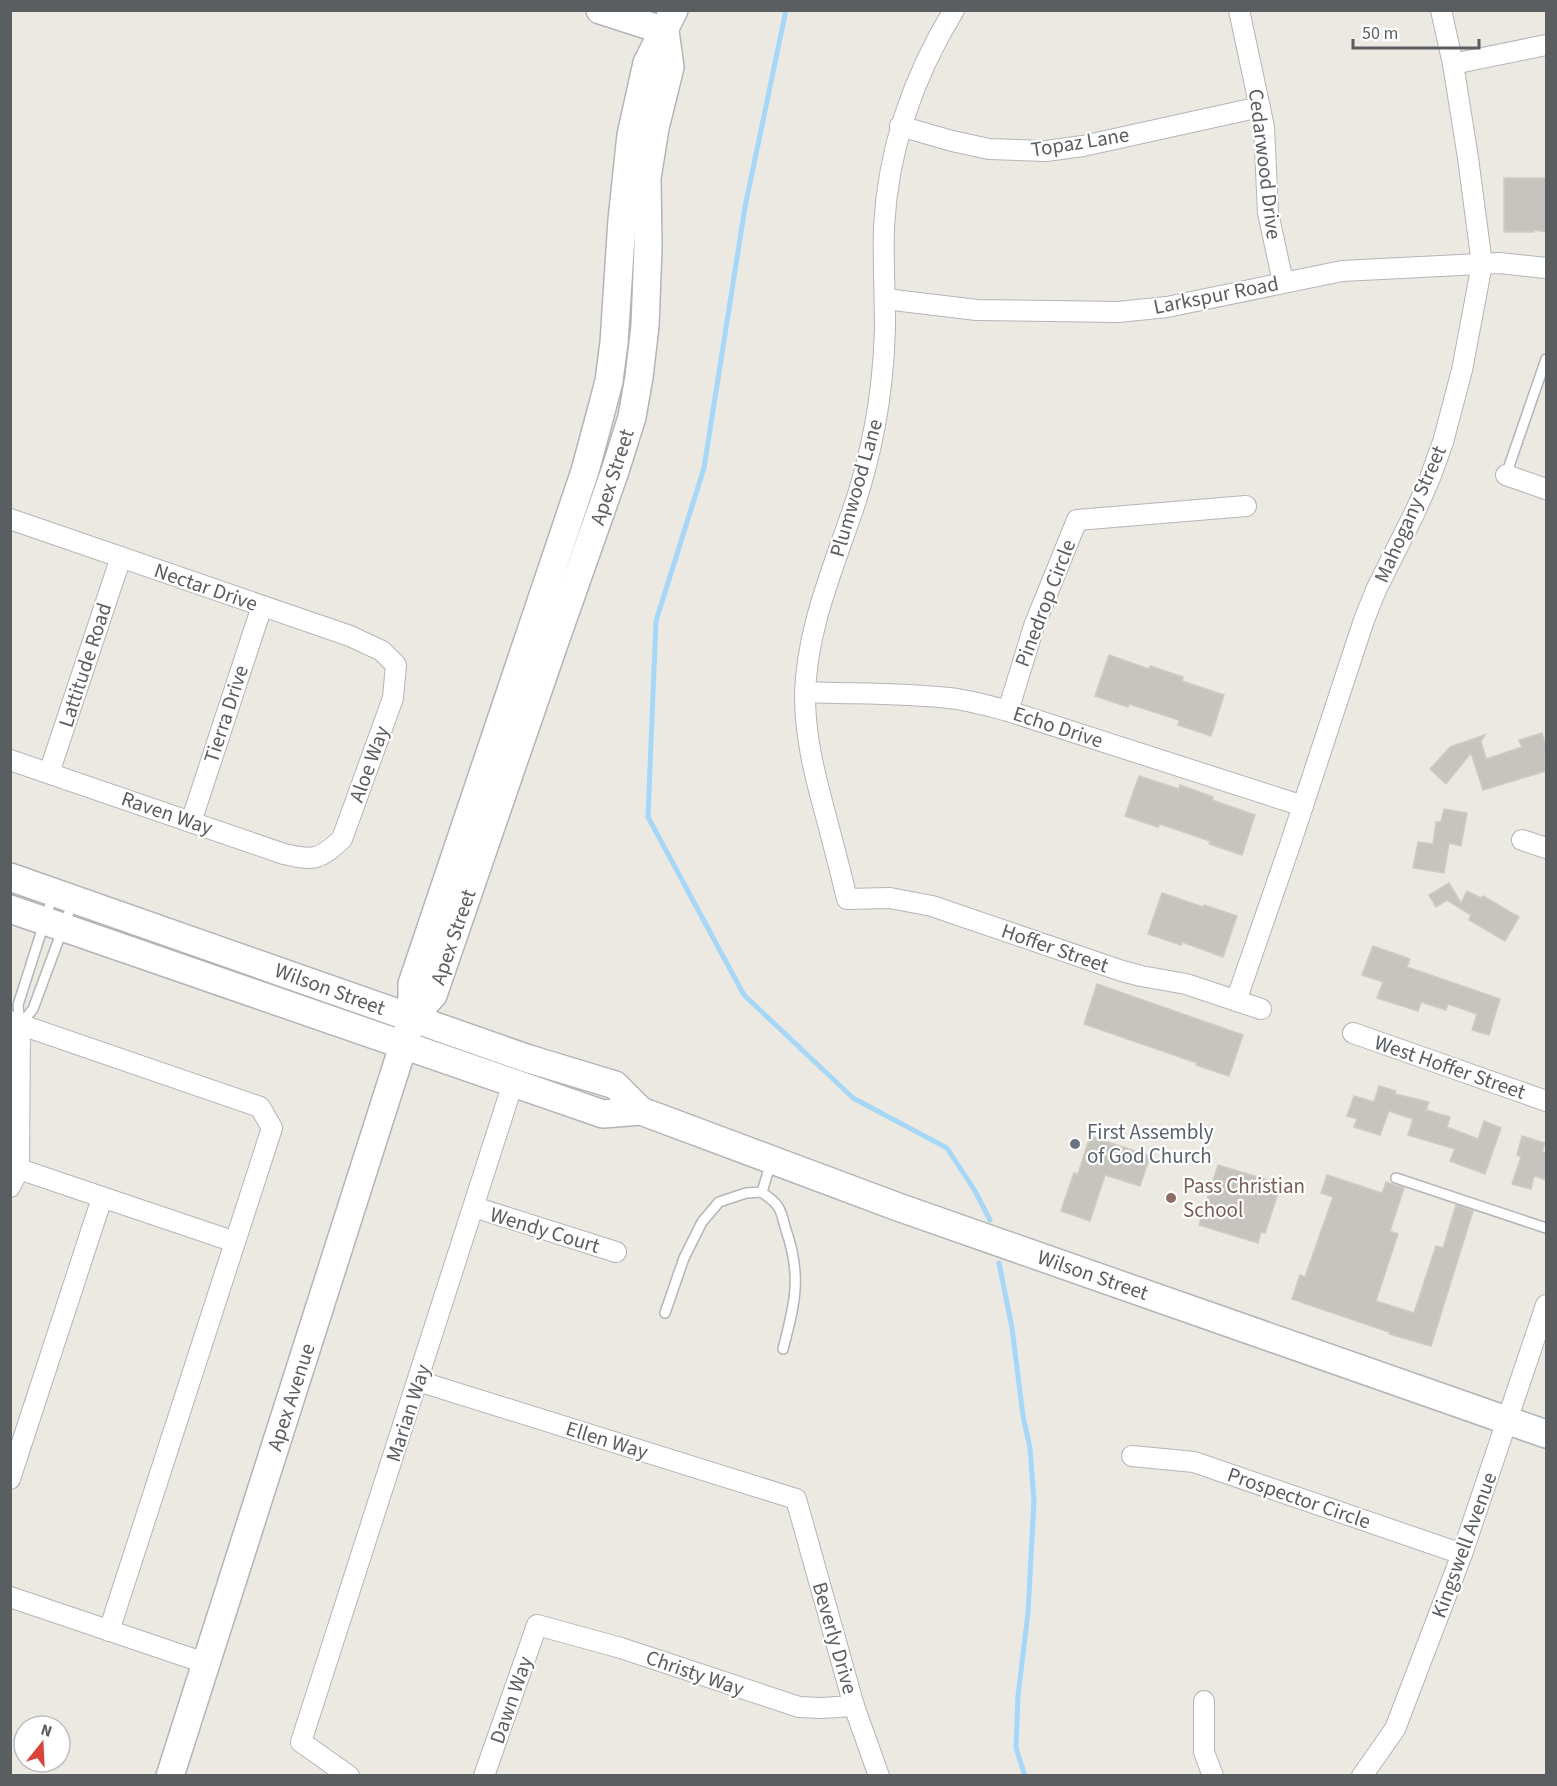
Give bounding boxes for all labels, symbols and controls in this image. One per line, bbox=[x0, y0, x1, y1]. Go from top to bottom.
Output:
scale bar bbox=[1353, 12, 1479, 50]
text: 50 m bbox=[1362, 21, 1398, 46]
street label: Cedarwood Drive bbox=[1241, 87, 1289, 241]
street label: Topaz Lane bbox=[1029, 119, 1131, 165]
street label: Larkspur Road bbox=[1151, 268, 1281, 322]
street label: Plumwood Lane bbox=[822, 415, 890, 561]
street label: Apex Street bbox=[582, 425, 642, 529]
street label: Mahogany Street bbox=[1366, 440, 1454, 588]
street label: Pinedrop Circle bbox=[1007, 535, 1083, 671]
street label: Nectar Drive bbox=[150, 555, 262, 619]
street label: Lattitude Road bbox=[51, 599, 119, 731]
street label: Tierra Drive bbox=[196, 661, 256, 767]
street label: Echo Drive bbox=[1009, 698, 1107, 756]
street label: Aloe Way bbox=[341, 721, 397, 806]
street label: Raven Way bbox=[117, 783, 217, 843]
street label: Apex Street bbox=[423, 885, 483, 989]
street label: Hoffer Street bbox=[997, 916, 1113, 980]
street label: Wilson Street bbox=[271, 955, 389, 1023]
street label: West Hoffer Street bbox=[1370, 1027, 1530, 1107]
place label: First Assembly of God Church bbox=[1087, 1117, 1214, 1171]
marker: First Assembly of God Church bbox=[1068, 1137, 1082, 1151]
place label: Pass Christian School bbox=[1183, 1171, 1305, 1225]
marker: Pass Christian School bbox=[1164, 1191, 1178, 1205]
street label: Wendy Court bbox=[486, 1199, 604, 1261]
street label: Wilson Street bbox=[1034, 1242, 1152, 1308]
street label: Apex Avenue bbox=[259, 1339, 323, 1455]
street label: Marian Way bbox=[378, 1360, 438, 1466]
street label: Ellen Way bbox=[562, 1413, 652, 1467]
street label: Prospector Circle bbox=[1223, 1459, 1375, 1537]
street label: Kingswell Avenue bbox=[1424, 1468, 1504, 1622]
street label: Beverly Drive bbox=[805, 1579, 865, 1697]
street label: Christy Way bbox=[642, 1642, 748, 1704]
street label: Dawn Way bbox=[482, 1652, 540, 1748]
north arrow bbox=[12, 1714, 72, 1774]
text: N bbox=[38, 1719, 55, 1743]

